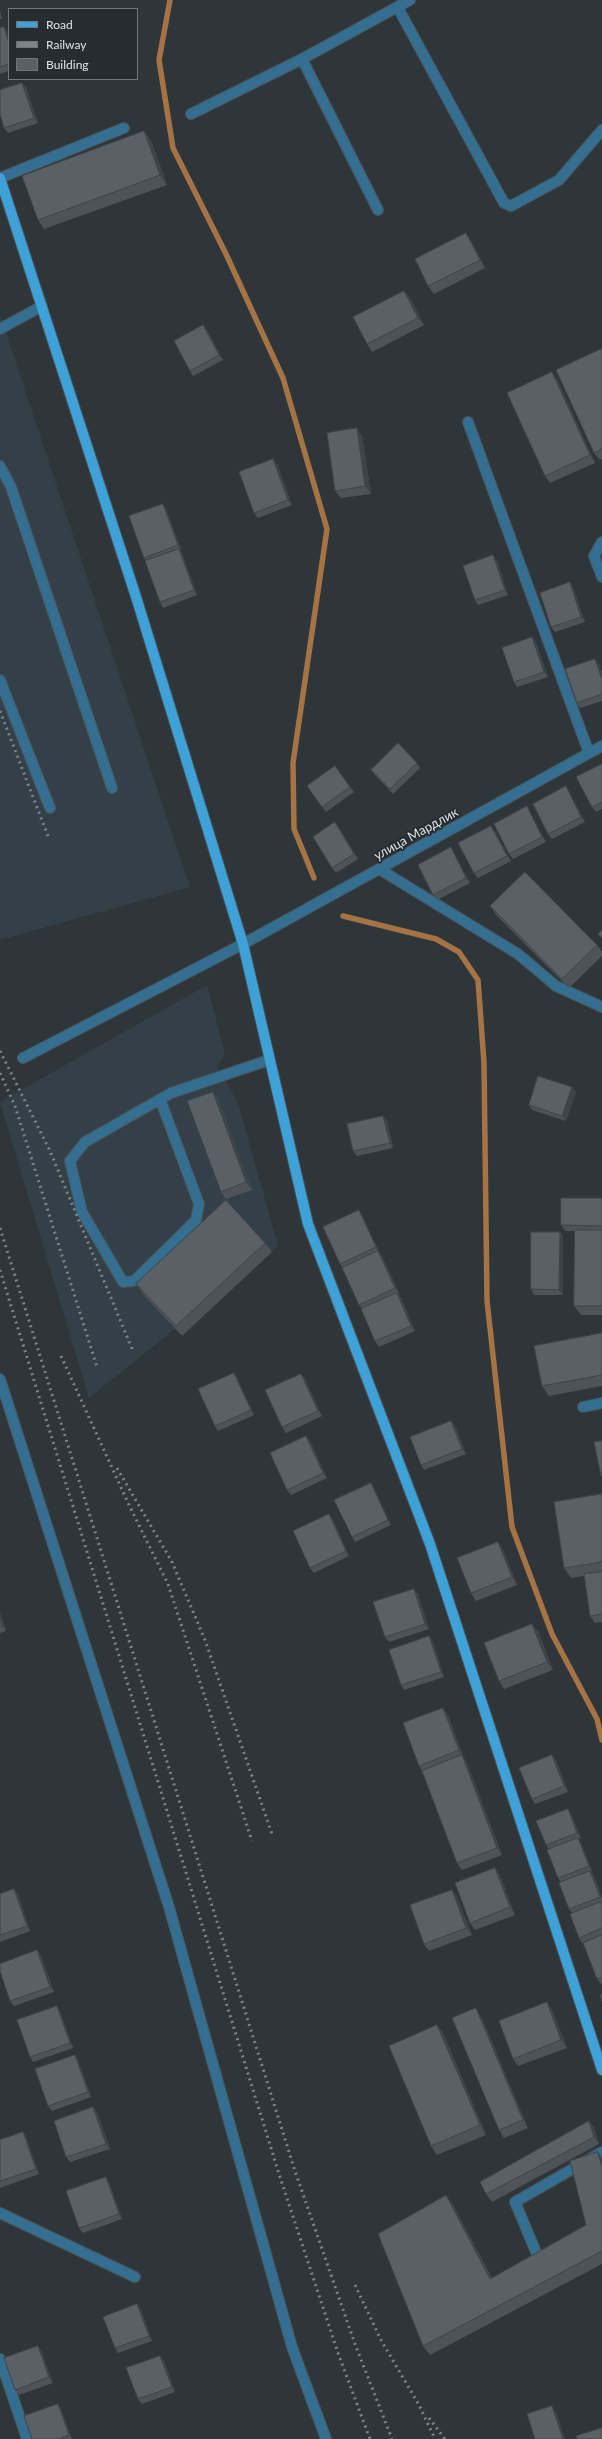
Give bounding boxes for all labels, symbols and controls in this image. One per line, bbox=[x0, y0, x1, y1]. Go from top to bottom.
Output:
legend bbox=[8, 8, 138, 80]
text: Road bbox=[46, 17, 73, 32]
text: Railway bbox=[46, 37, 86, 52]
text: Building bbox=[46, 57, 89, 72]
street label: улица Мардлик bbox=[371, 804, 461, 864]

